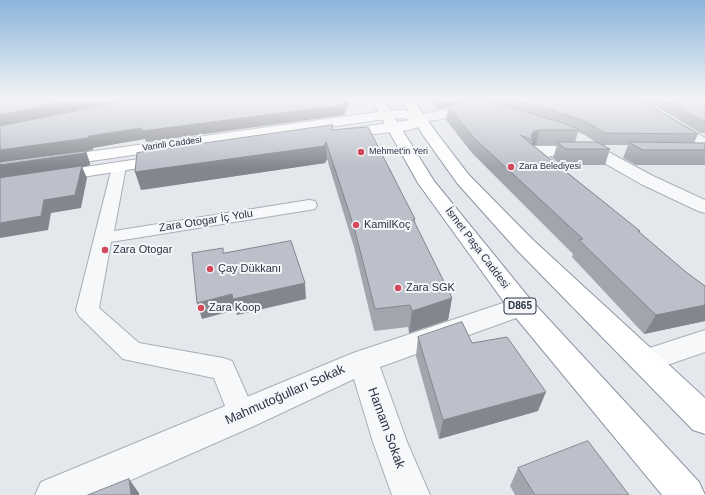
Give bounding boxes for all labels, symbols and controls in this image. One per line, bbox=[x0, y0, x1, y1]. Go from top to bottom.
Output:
street label: Varinli Caddesi bbox=[142, 134, 202, 154]
marker: Mehmet'in Yeri bbox=[356, 147, 366, 157]
place label: Mehmet'in Yeri bbox=[369, 147, 428, 157]
marker: Zara Belediyesi bbox=[506, 162, 516, 172]
place label: Zara Belediyesi bbox=[519, 162, 581, 172]
street label: İsmet Paşa Caddesi bbox=[442, 205, 512, 291]
street label: Zara Otogar İç Yolu bbox=[158, 207, 254, 235]
place label: KamilKoç bbox=[364, 218, 410, 232]
marker: KamilKoç bbox=[351, 220, 361, 230]
place label: Zara Otogar bbox=[113, 243, 172, 257]
marker: Zara Otogar bbox=[100, 245, 110, 255]
place label: Çay Dükkanı bbox=[218, 262, 281, 276]
marker: Çay Dükkanı bbox=[205, 264, 215, 274]
place label: Zara SGK bbox=[406, 281, 455, 295]
marker: Zara SGK bbox=[393, 283, 403, 293]
road number: D865 bbox=[504, 298, 536, 314]
place label: Zara Koop bbox=[209, 301, 260, 315]
marker: Zara Koop bbox=[196, 303, 206, 313]
street label: Mahmutoğulları Sokak bbox=[223, 362, 347, 428]
street label: Hamam Sokak bbox=[364, 385, 408, 471]

